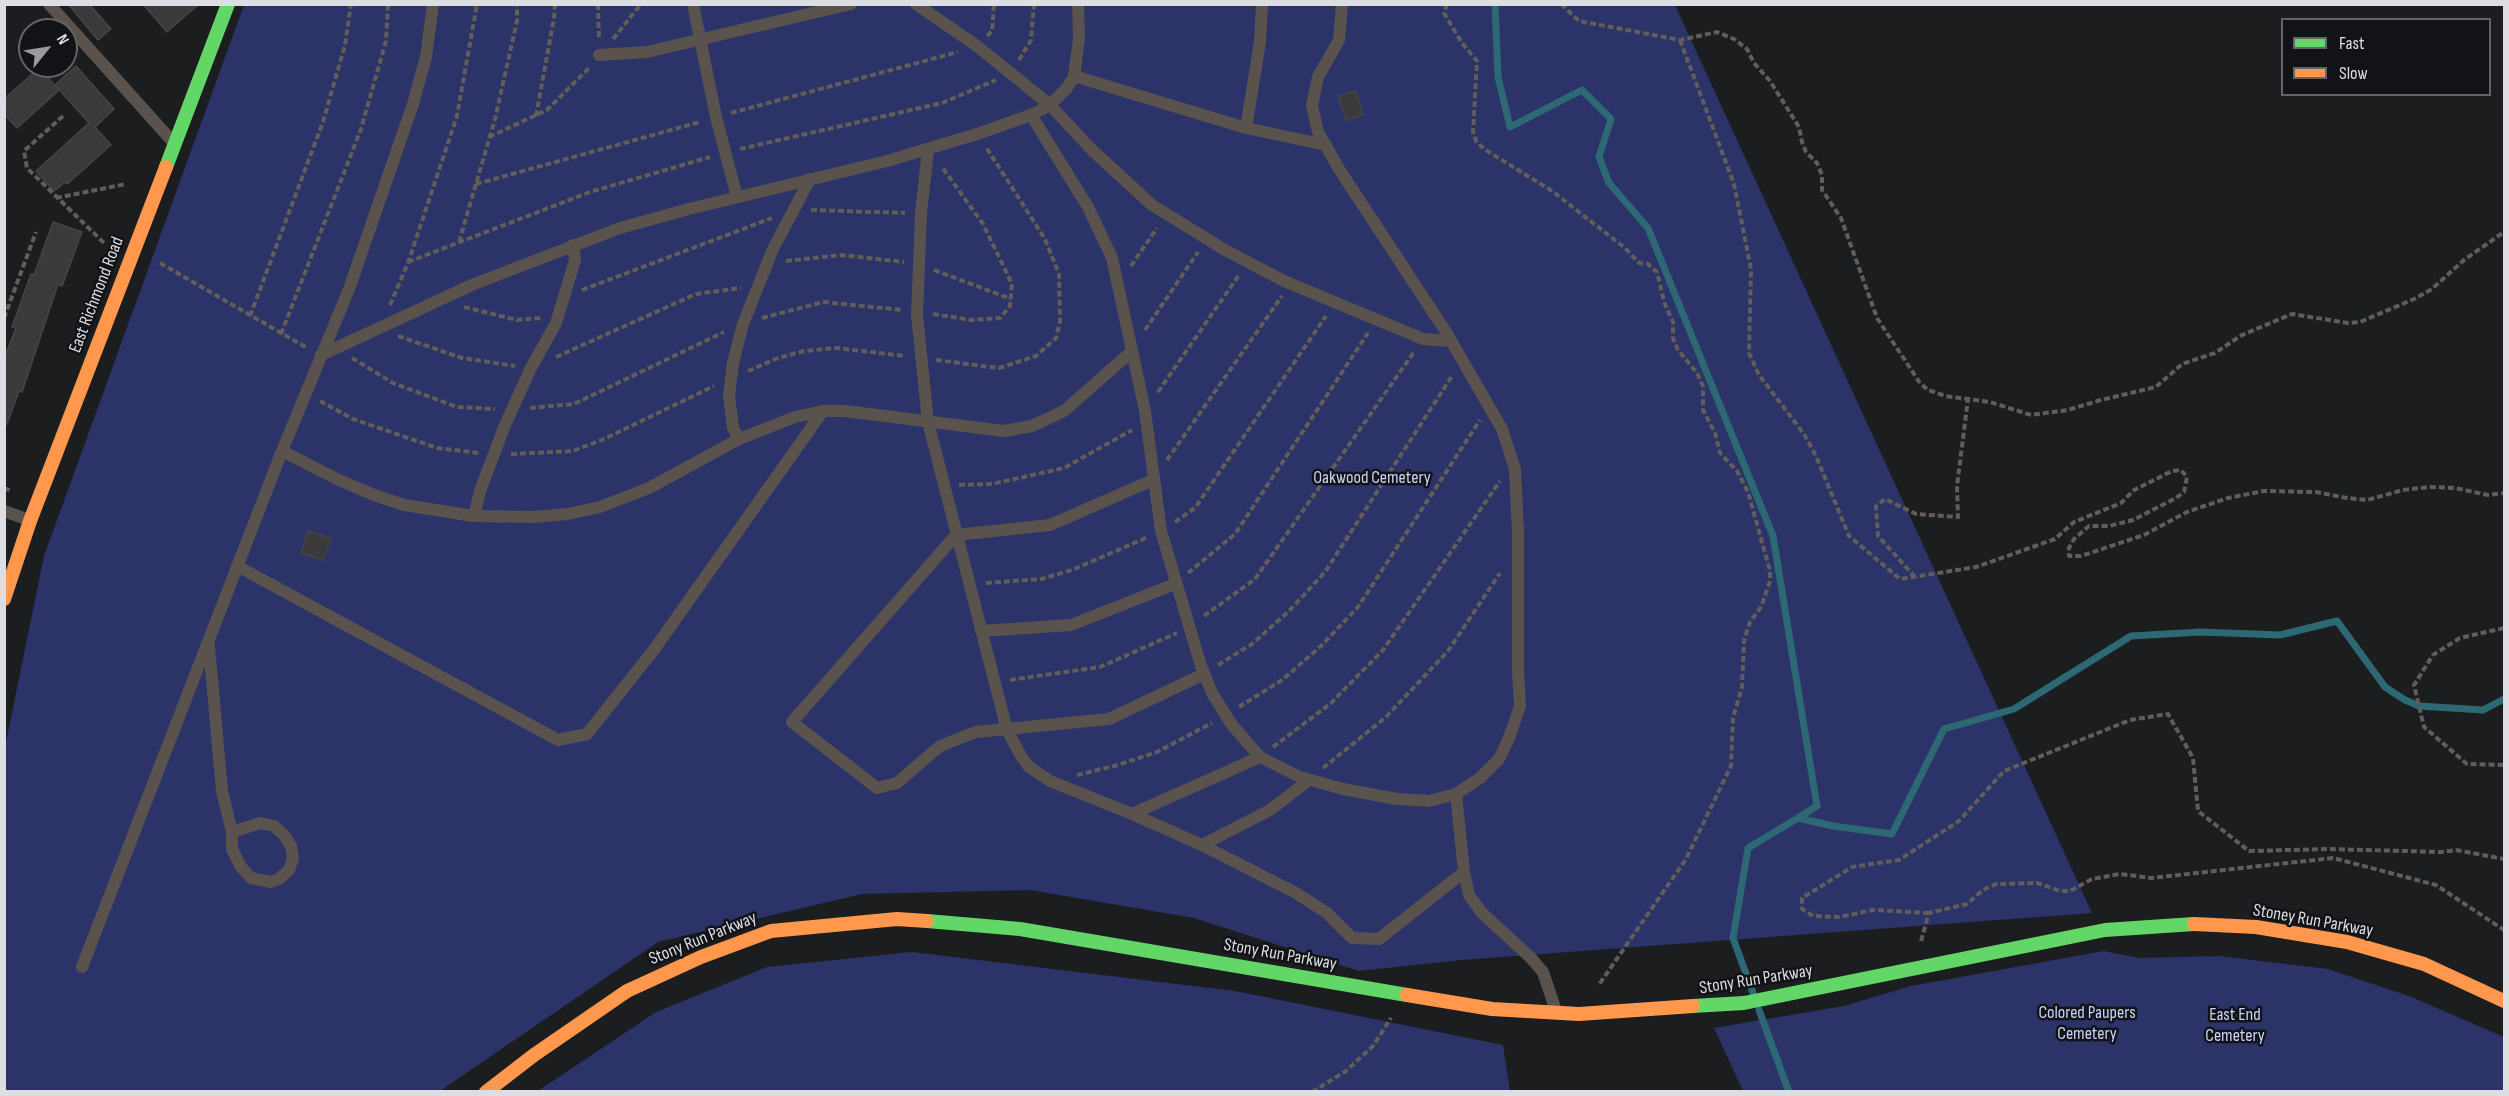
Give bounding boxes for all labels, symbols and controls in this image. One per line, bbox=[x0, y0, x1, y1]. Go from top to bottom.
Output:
north arrow bbox=[18, 18, 78, 78]
legend bbox=[2281, 18, 2491, 96]
text: N bbox=[52, 31, 73, 48]
text: Fast bbox=[2339, 33, 2364, 54]
text: Slow bbox=[2339, 63, 2368, 84]
street label: East Richmond Road bbox=[65, 234, 129, 356]
park label: Oakwood Cemetery bbox=[1313, 467, 1431, 489]
street label: Stoney Run Parkway bbox=[2251, 900, 2375, 942]
street label: Stony Run Parkway bbox=[646, 908, 760, 970]
street label: Stony Run Parkway bbox=[1222, 934, 1338, 976]
street label: Stony Run Parkway bbox=[1698, 960, 1814, 1000]
park label: Colored Paupers Cemetery bbox=[2038, 1002, 2136, 1044]
park label: East End Cemetery bbox=[2205, 1004, 2265, 1046]

